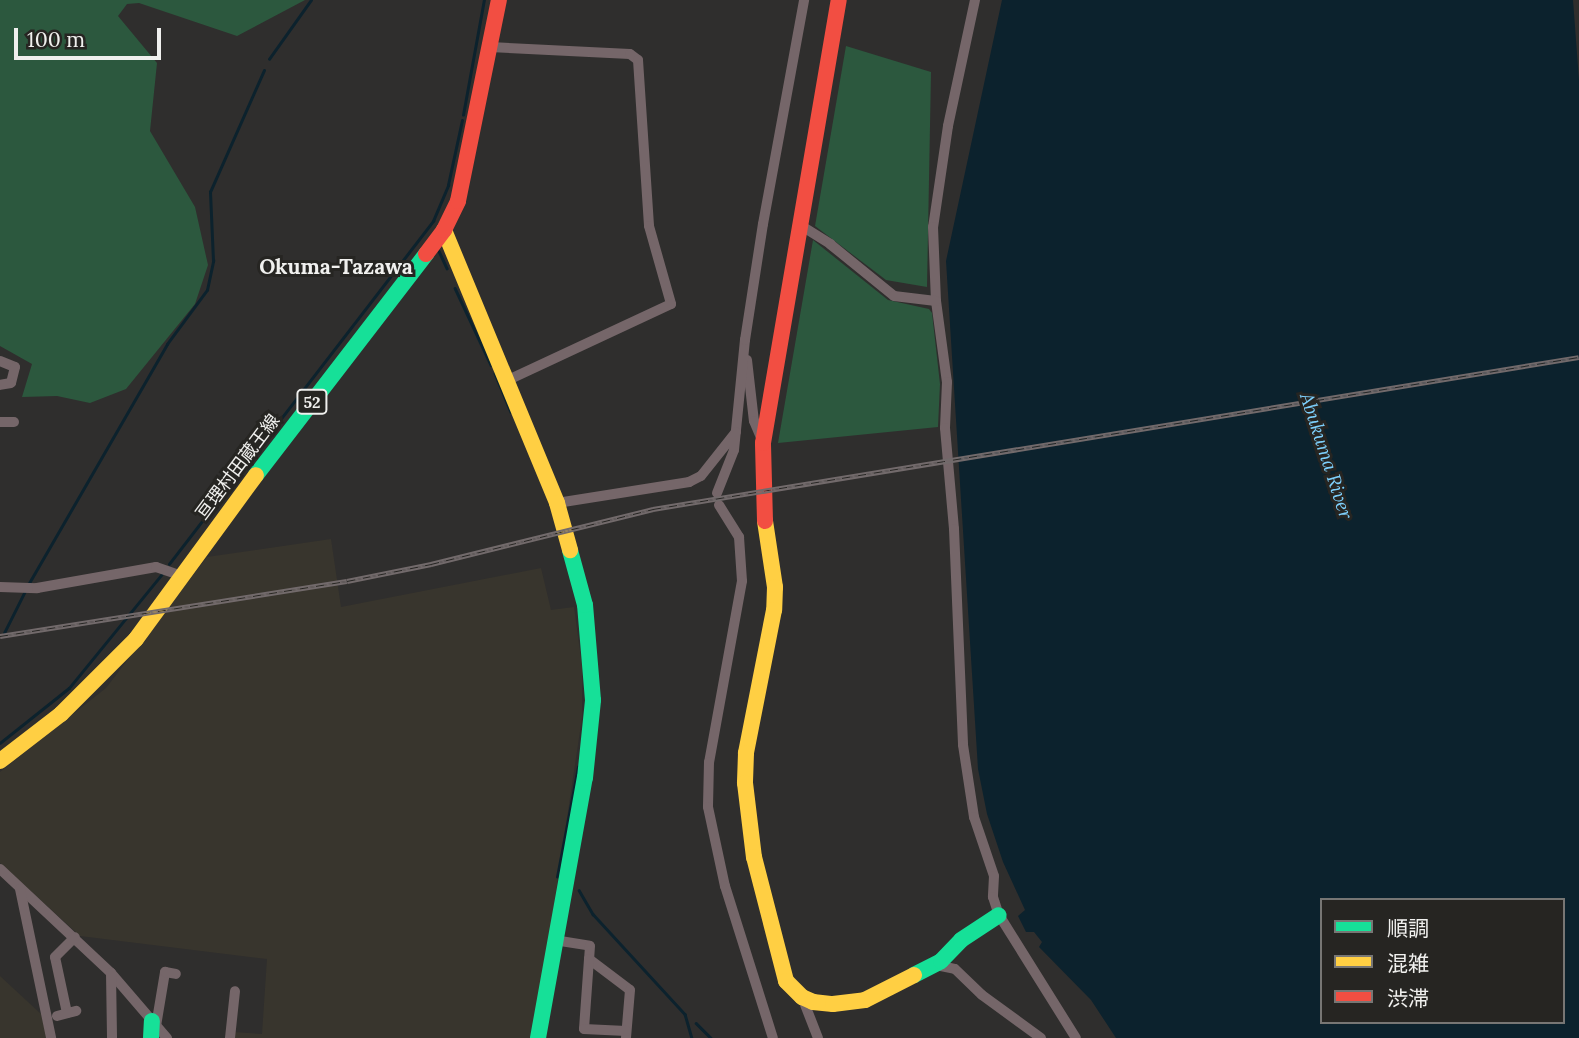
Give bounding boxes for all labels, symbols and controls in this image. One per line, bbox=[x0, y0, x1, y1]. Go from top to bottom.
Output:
scale bar bbox=[18, 14, 164, 58]
text: 100 m bbox=[27, 26, 85, 53]
district label: Okuma-Tazawa bbox=[259, 254, 413, 280]
road number: 52 bbox=[296, 390, 328, 414]
water label: Abukuma River bbox=[1295, 390, 1357, 522]
street label: 亘理村田蔵王線 bbox=[191, 410, 285, 524]
legend bbox=[1320, 898, 1565, 1024]
text: 順調 bbox=[1387, 915, 1429, 942]
text: 混雑 bbox=[1387, 950, 1429, 977]
text: 渋滞 bbox=[1387, 985, 1429, 1012]

